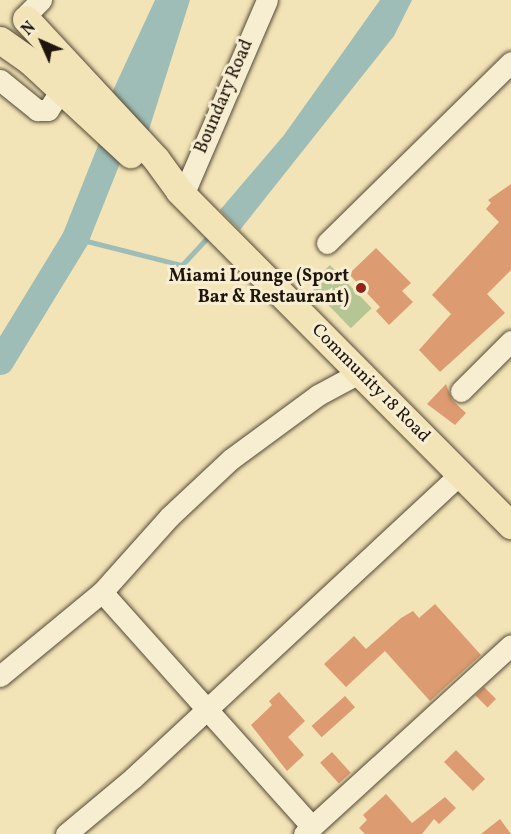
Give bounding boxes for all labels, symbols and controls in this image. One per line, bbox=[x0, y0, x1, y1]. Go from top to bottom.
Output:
north arrow bbox=[12, 12, 72, 72]
text: N bbox=[17, 17, 41, 41]
street label: Boundary Road bbox=[191, 36, 259, 158]
place label: Miami Lounge (Sport Bar & Restaurant) bbox=[169, 267, 349, 310]
marker: Miami Lounge (Sport Bar & Restaurant) bbox=[354, 281, 368, 295]
street label: Community 18 Road bbox=[306, 320, 434, 448]

